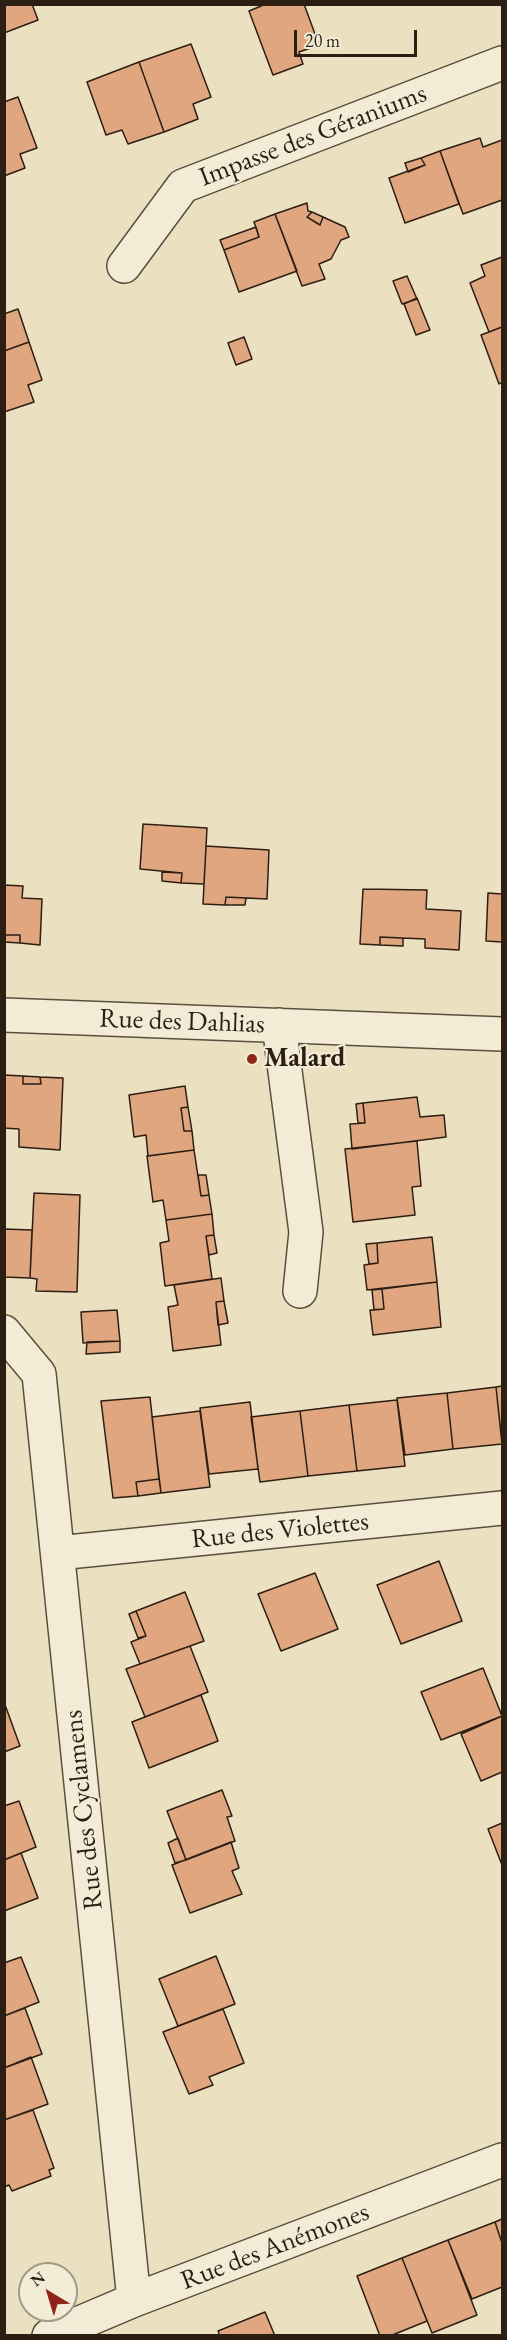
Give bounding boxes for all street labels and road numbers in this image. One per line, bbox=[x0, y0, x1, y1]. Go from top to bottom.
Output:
street label: Impasse des Géraniums bbox=[195, 78, 431, 194]
street label: Rue des Dahlias bbox=[99, 1003, 265, 1041]
street label: Rue des Violettes bbox=[190, 1506, 370, 1556]
street label: Rue des Cyclamens bbox=[57, 1708, 111, 1912]
street label: Rue des Anémones bbox=[176, 2196, 374, 2298]

